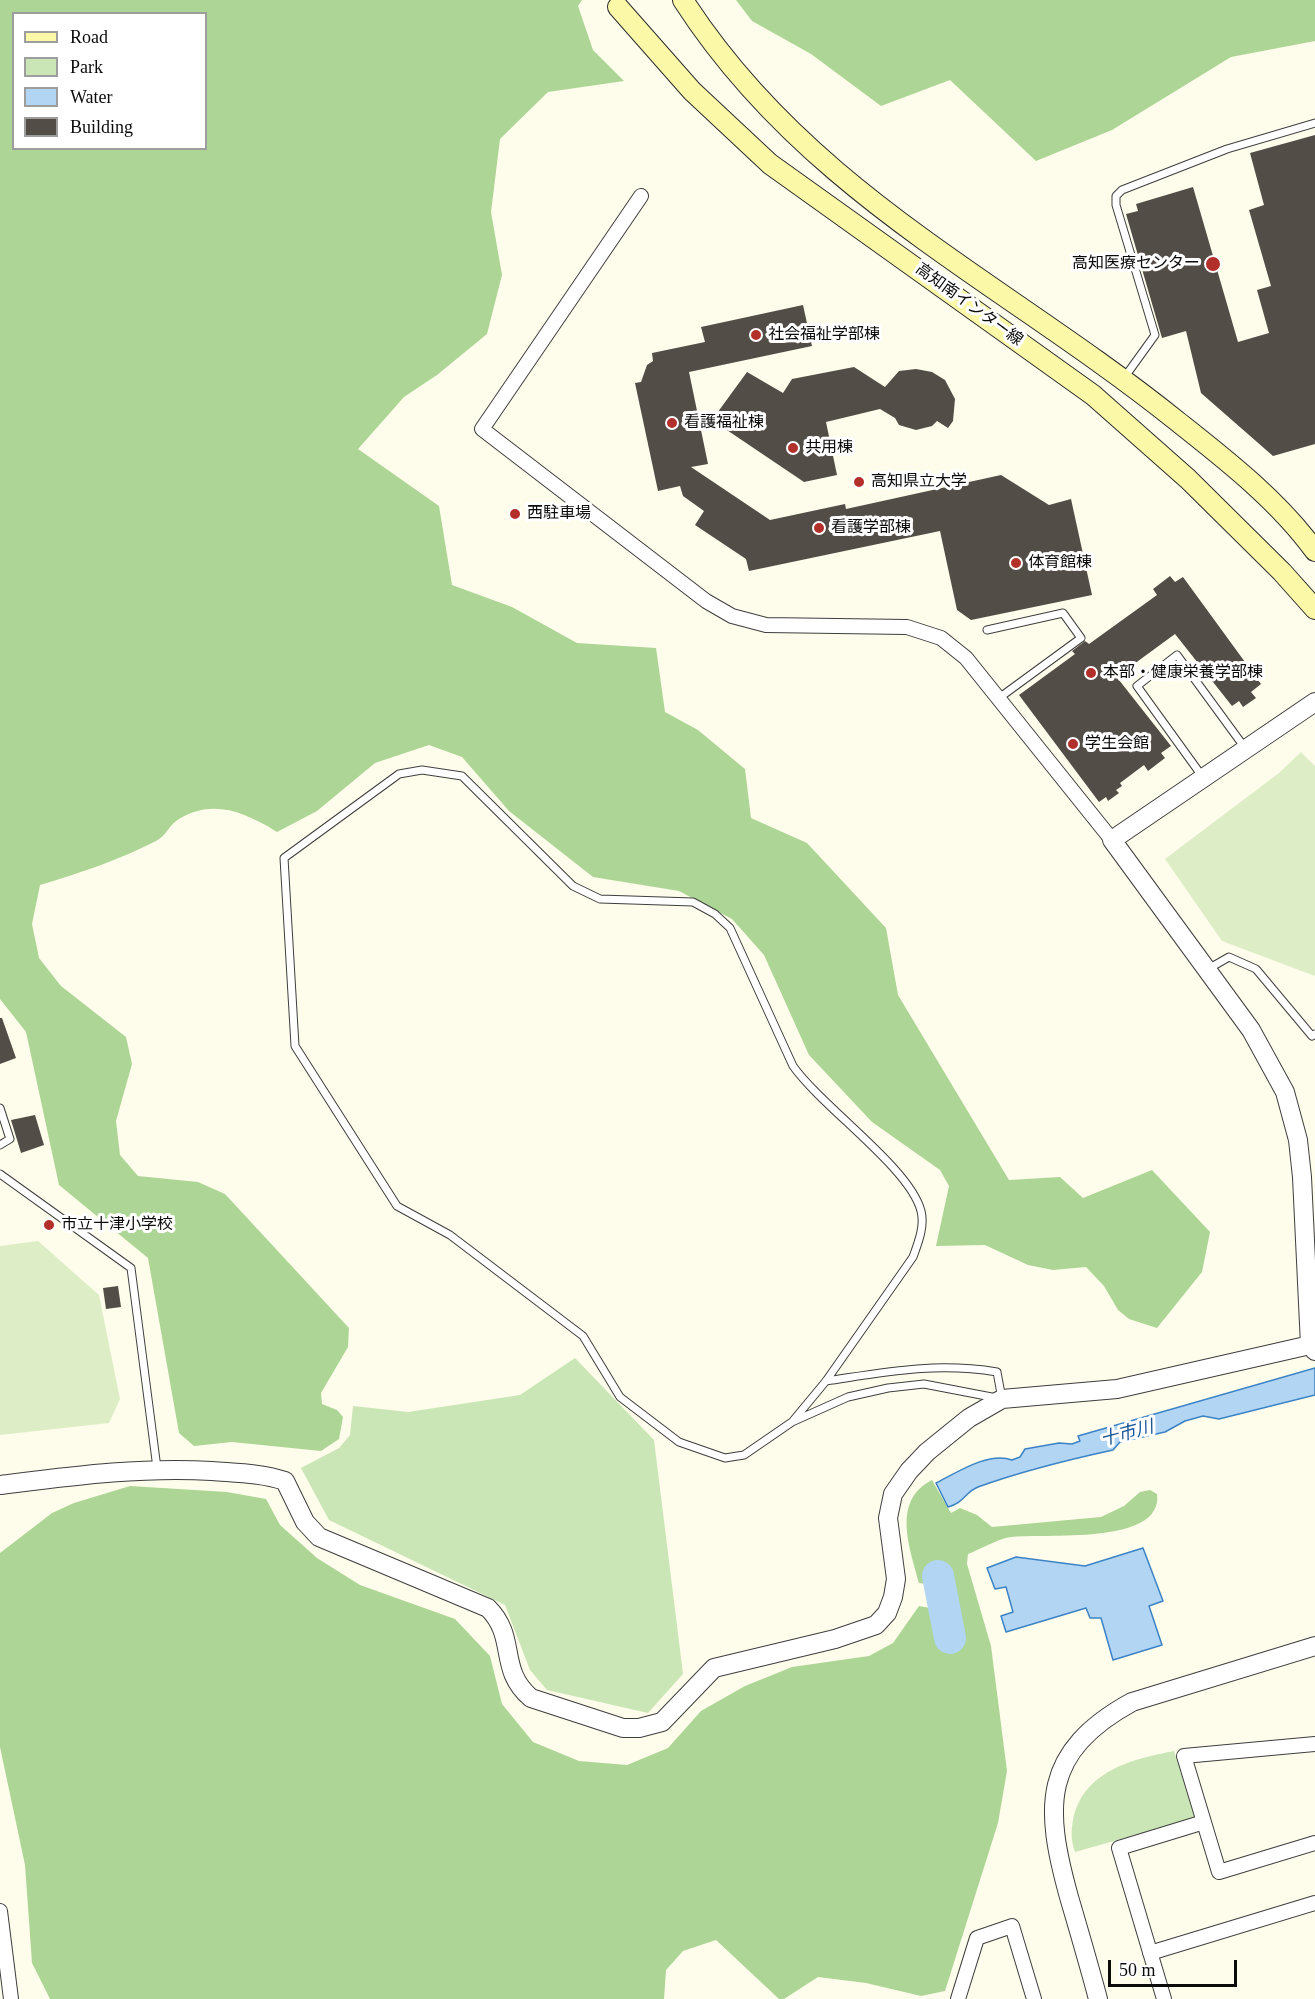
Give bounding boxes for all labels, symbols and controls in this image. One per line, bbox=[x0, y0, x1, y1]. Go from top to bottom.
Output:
legend bbox=[12, 12, 207, 150]
text: Road bbox=[70, 27, 108, 47]
text: Park bbox=[70, 57, 103, 77]
text: Water bbox=[70, 87, 113, 107]
text: Building bbox=[70, 117, 133, 137]
place label: 高知医療センター bbox=[1072, 254, 1200, 274]
marker: 高知医療センター bbox=[1204, 255, 1222, 273]
street label: 高知南インター線 bbox=[912, 260, 1026, 350]
place label: 社会福祉学部棟 bbox=[768, 325, 880, 345]
marker: 社会福祉学部棟 bbox=[749, 328, 763, 342]
place label: 看護福祉棟 bbox=[684, 413, 764, 433]
marker: 看護福祉棟 bbox=[665, 416, 679, 430]
place label: 共用棟 bbox=[805, 438, 853, 458]
marker: 共用棟 bbox=[786, 441, 800, 455]
place label: 高知県立大学 bbox=[871, 472, 967, 492]
marker: 高知県立大学 bbox=[852, 475, 866, 489]
place label: 西駐車場 bbox=[527, 504, 591, 524]
marker: 西駐車場 bbox=[508, 507, 522, 521]
place label: 看護学部棟 bbox=[831, 518, 911, 538]
marker: 看護学部棟 bbox=[812, 521, 826, 535]
place label: 体育館棟 bbox=[1028, 553, 1092, 573]
marker: 体育館棟 bbox=[1009, 556, 1023, 570]
place label: 本部・健康栄養学部棟 bbox=[1103, 663, 1263, 683]
marker: 本部・健康栄養学部棟 bbox=[1084, 666, 1098, 680]
place label: 学生会館 bbox=[1085, 734, 1149, 754]
marker: 学生会館 bbox=[1066, 737, 1080, 751]
place label: 市立十津小学校 bbox=[61, 1215, 173, 1235]
marker: 市立十津小学校 bbox=[42, 1218, 56, 1232]
water label: 十市川 bbox=[1098, 1417, 1156, 1451]
scale bar bbox=[1111, 1948, 1240, 1986]
text: 50 m bbox=[1119, 1960, 1156, 1980]

